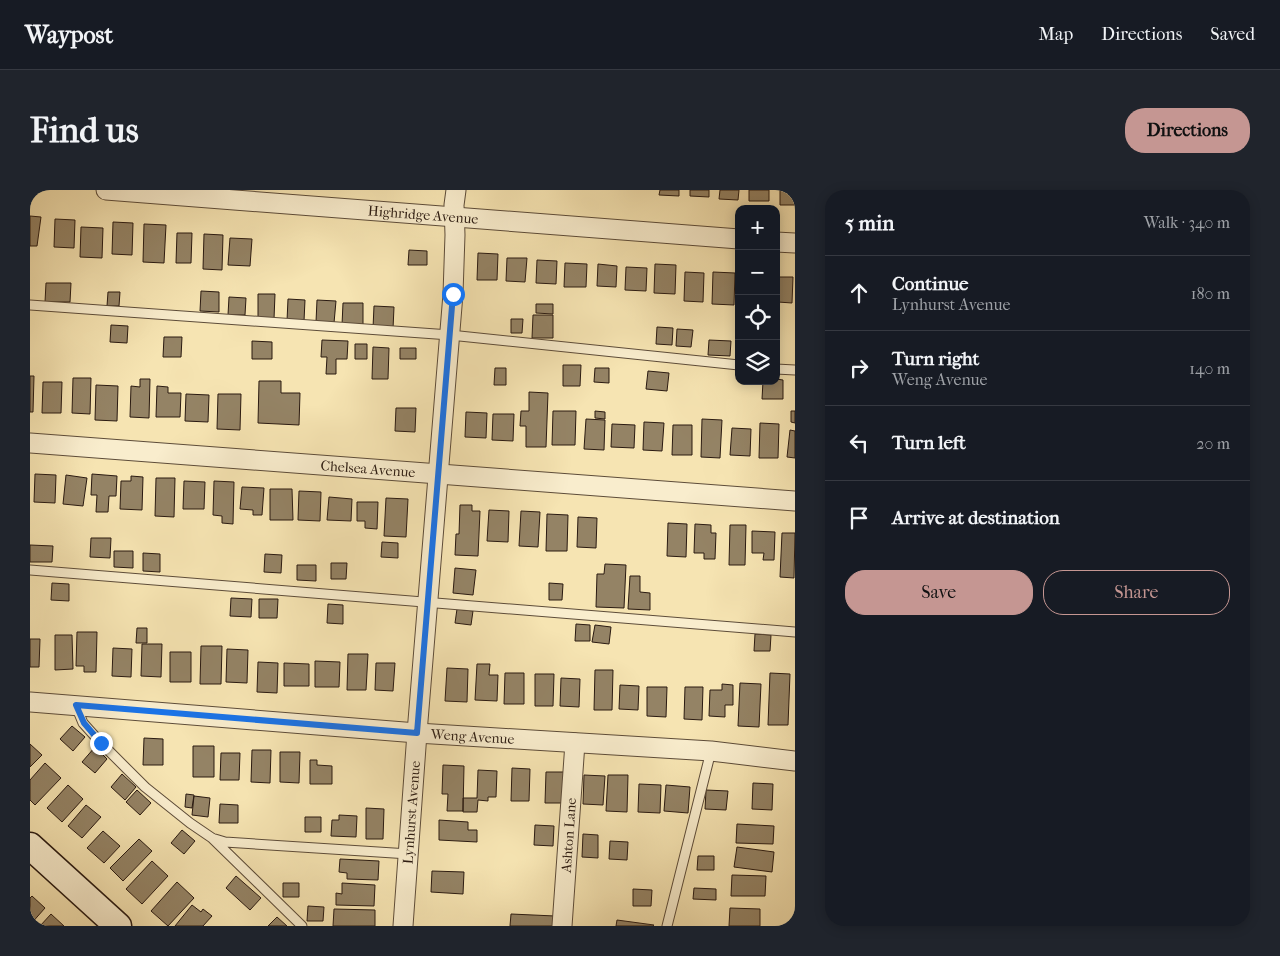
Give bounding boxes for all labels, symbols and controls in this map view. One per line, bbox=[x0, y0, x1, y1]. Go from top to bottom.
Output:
text: Waypost bbox=[25, 21, 113, 49]
text: Map bbox=[1039, 24, 1073, 45]
text: Directions bbox=[1101, 24, 1182, 45]
text: Saved bbox=[1210, 24, 1255, 45]
button: Directions bbox=[1125, 108, 1250, 153]
text: Find us bbox=[30, 110, 139, 151]
street label: Highridge Avenue bbox=[367, 202, 479, 228]
map controls bbox=[735, 205, 780, 385]
button: + bbox=[735, 205, 780, 250]
text: 5 min bbox=[845, 211, 894, 235]
text: Walk · 340 m bbox=[1144, 213, 1230, 232]
button: − bbox=[735, 250, 780, 295]
text: Continue bbox=[892, 273, 968, 295]
icon: ahead bbox=[845, 279, 873, 307]
route start bbox=[442, 283, 465, 306]
text: 180 m bbox=[1191, 284, 1230, 303]
button: locate bbox=[735, 295, 780, 340]
text: Lynhurst Avenue bbox=[892, 295, 1010, 314]
button: layers bbox=[735, 340, 780, 385]
text: Turn right bbox=[892, 348, 979, 370]
icon: right bbox=[845, 354, 873, 382]
text: 140 m bbox=[1189, 359, 1230, 378]
text: Weng Avenue bbox=[892, 370, 987, 389]
icon: left bbox=[845, 429, 873, 457]
text: Turn left bbox=[892, 432, 966, 454]
text: 20 m bbox=[1196, 434, 1230, 453]
street label: Chelsea Avenue bbox=[320, 457, 416, 481]
icon: arrive bbox=[845, 504, 873, 532]
text: Arrive at destination bbox=[892, 507, 1060, 529]
button: Save bbox=[845, 570, 1033, 615]
button: Share bbox=[1043, 570, 1230, 615]
street label: Weng Avenue bbox=[429, 726, 515, 748]
route end bbox=[90, 732, 113, 755]
street label: Lynhurst Avenue bbox=[400, 760, 424, 865]
street label: Ashton Lane bbox=[558, 797, 580, 874]

